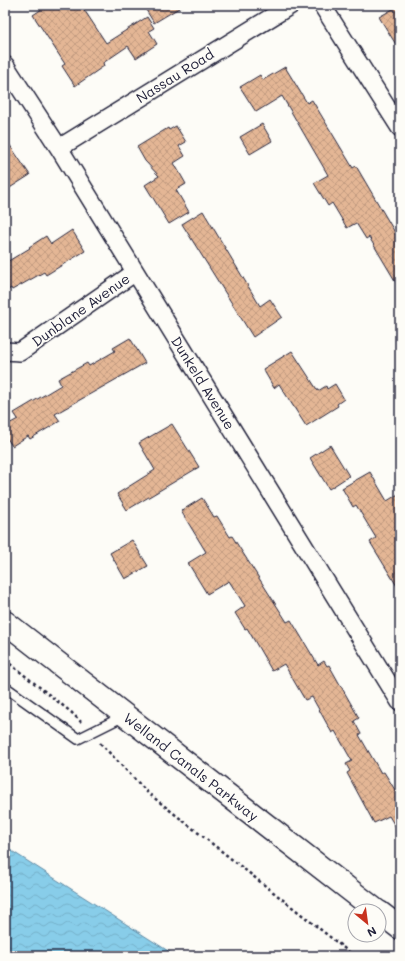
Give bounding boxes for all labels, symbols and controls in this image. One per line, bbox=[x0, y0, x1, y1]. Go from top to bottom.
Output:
street label: Nassau Road bbox=[132, 44, 217, 107]
street label: Dunblane Avenue bbox=[28, 269, 133, 351]
street label: Dunkeld Avenue bbox=[167, 333, 240, 433]
street label: Welland Canals Parkway bbox=[120, 708, 263, 825]
north arrow bbox=[347, 903, 387, 943]
text: N bbox=[365, 924, 379, 941]

